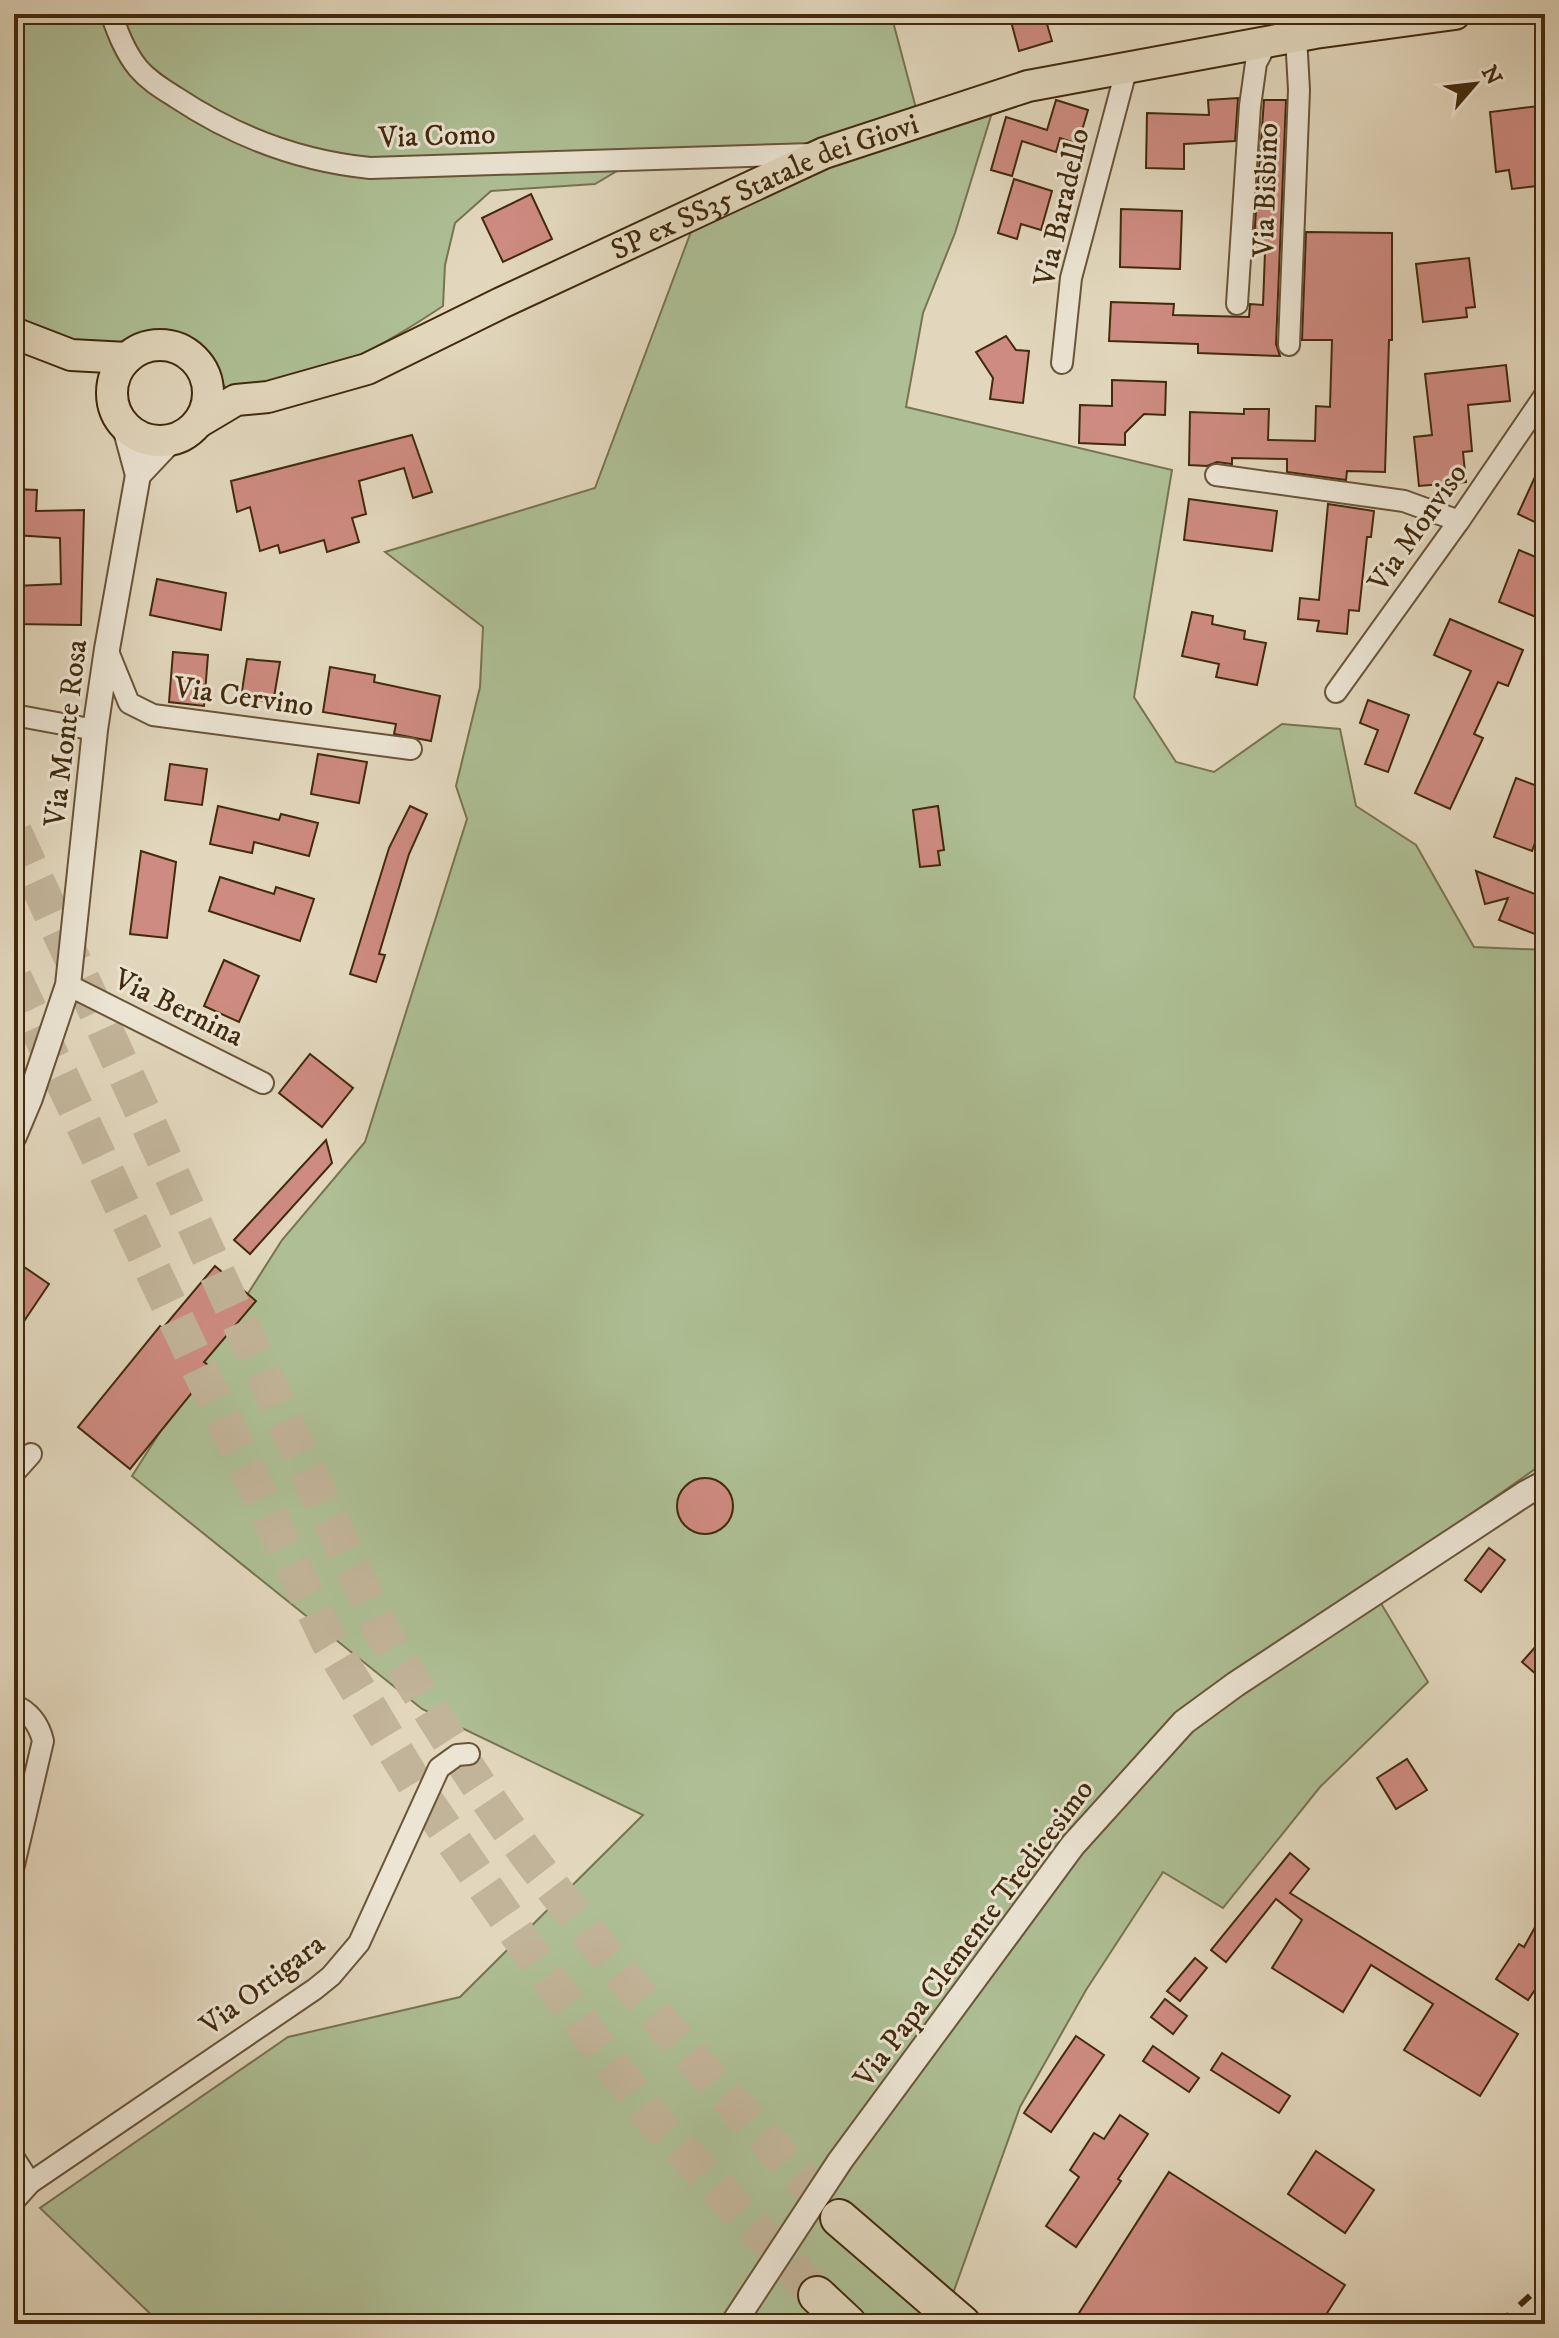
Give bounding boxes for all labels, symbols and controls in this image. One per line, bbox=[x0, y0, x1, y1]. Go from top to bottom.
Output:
north arrow bbox=[1435, 44, 1515, 124]
text: N bbox=[1475, 61, 1507, 90]
street label: SP ex SS35 Statale dei Giovi bbox=[605, 106, 923, 269]
street label: Via Como bbox=[377, 116, 496, 157]
street label: Via Bisbino bbox=[1246, 122, 1287, 259]
street label: Via Baradello bbox=[1026, 125, 1099, 291]
street label: Via Monviso bbox=[1360, 456, 1476, 600]
street label: Via Monte Rosa bbox=[37, 637, 96, 830]
street label: Via Cervino bbox=[171, 669, 316, 726]
street label: Via Bernina bbox=[106, 961, 250, 1056]
street label: Via Papa Clemente Tredicesimo bbox=[846, 1773, 1102, 2096]
street label: Via Ortigara bbox=[192, 1926, 333, 2045]

